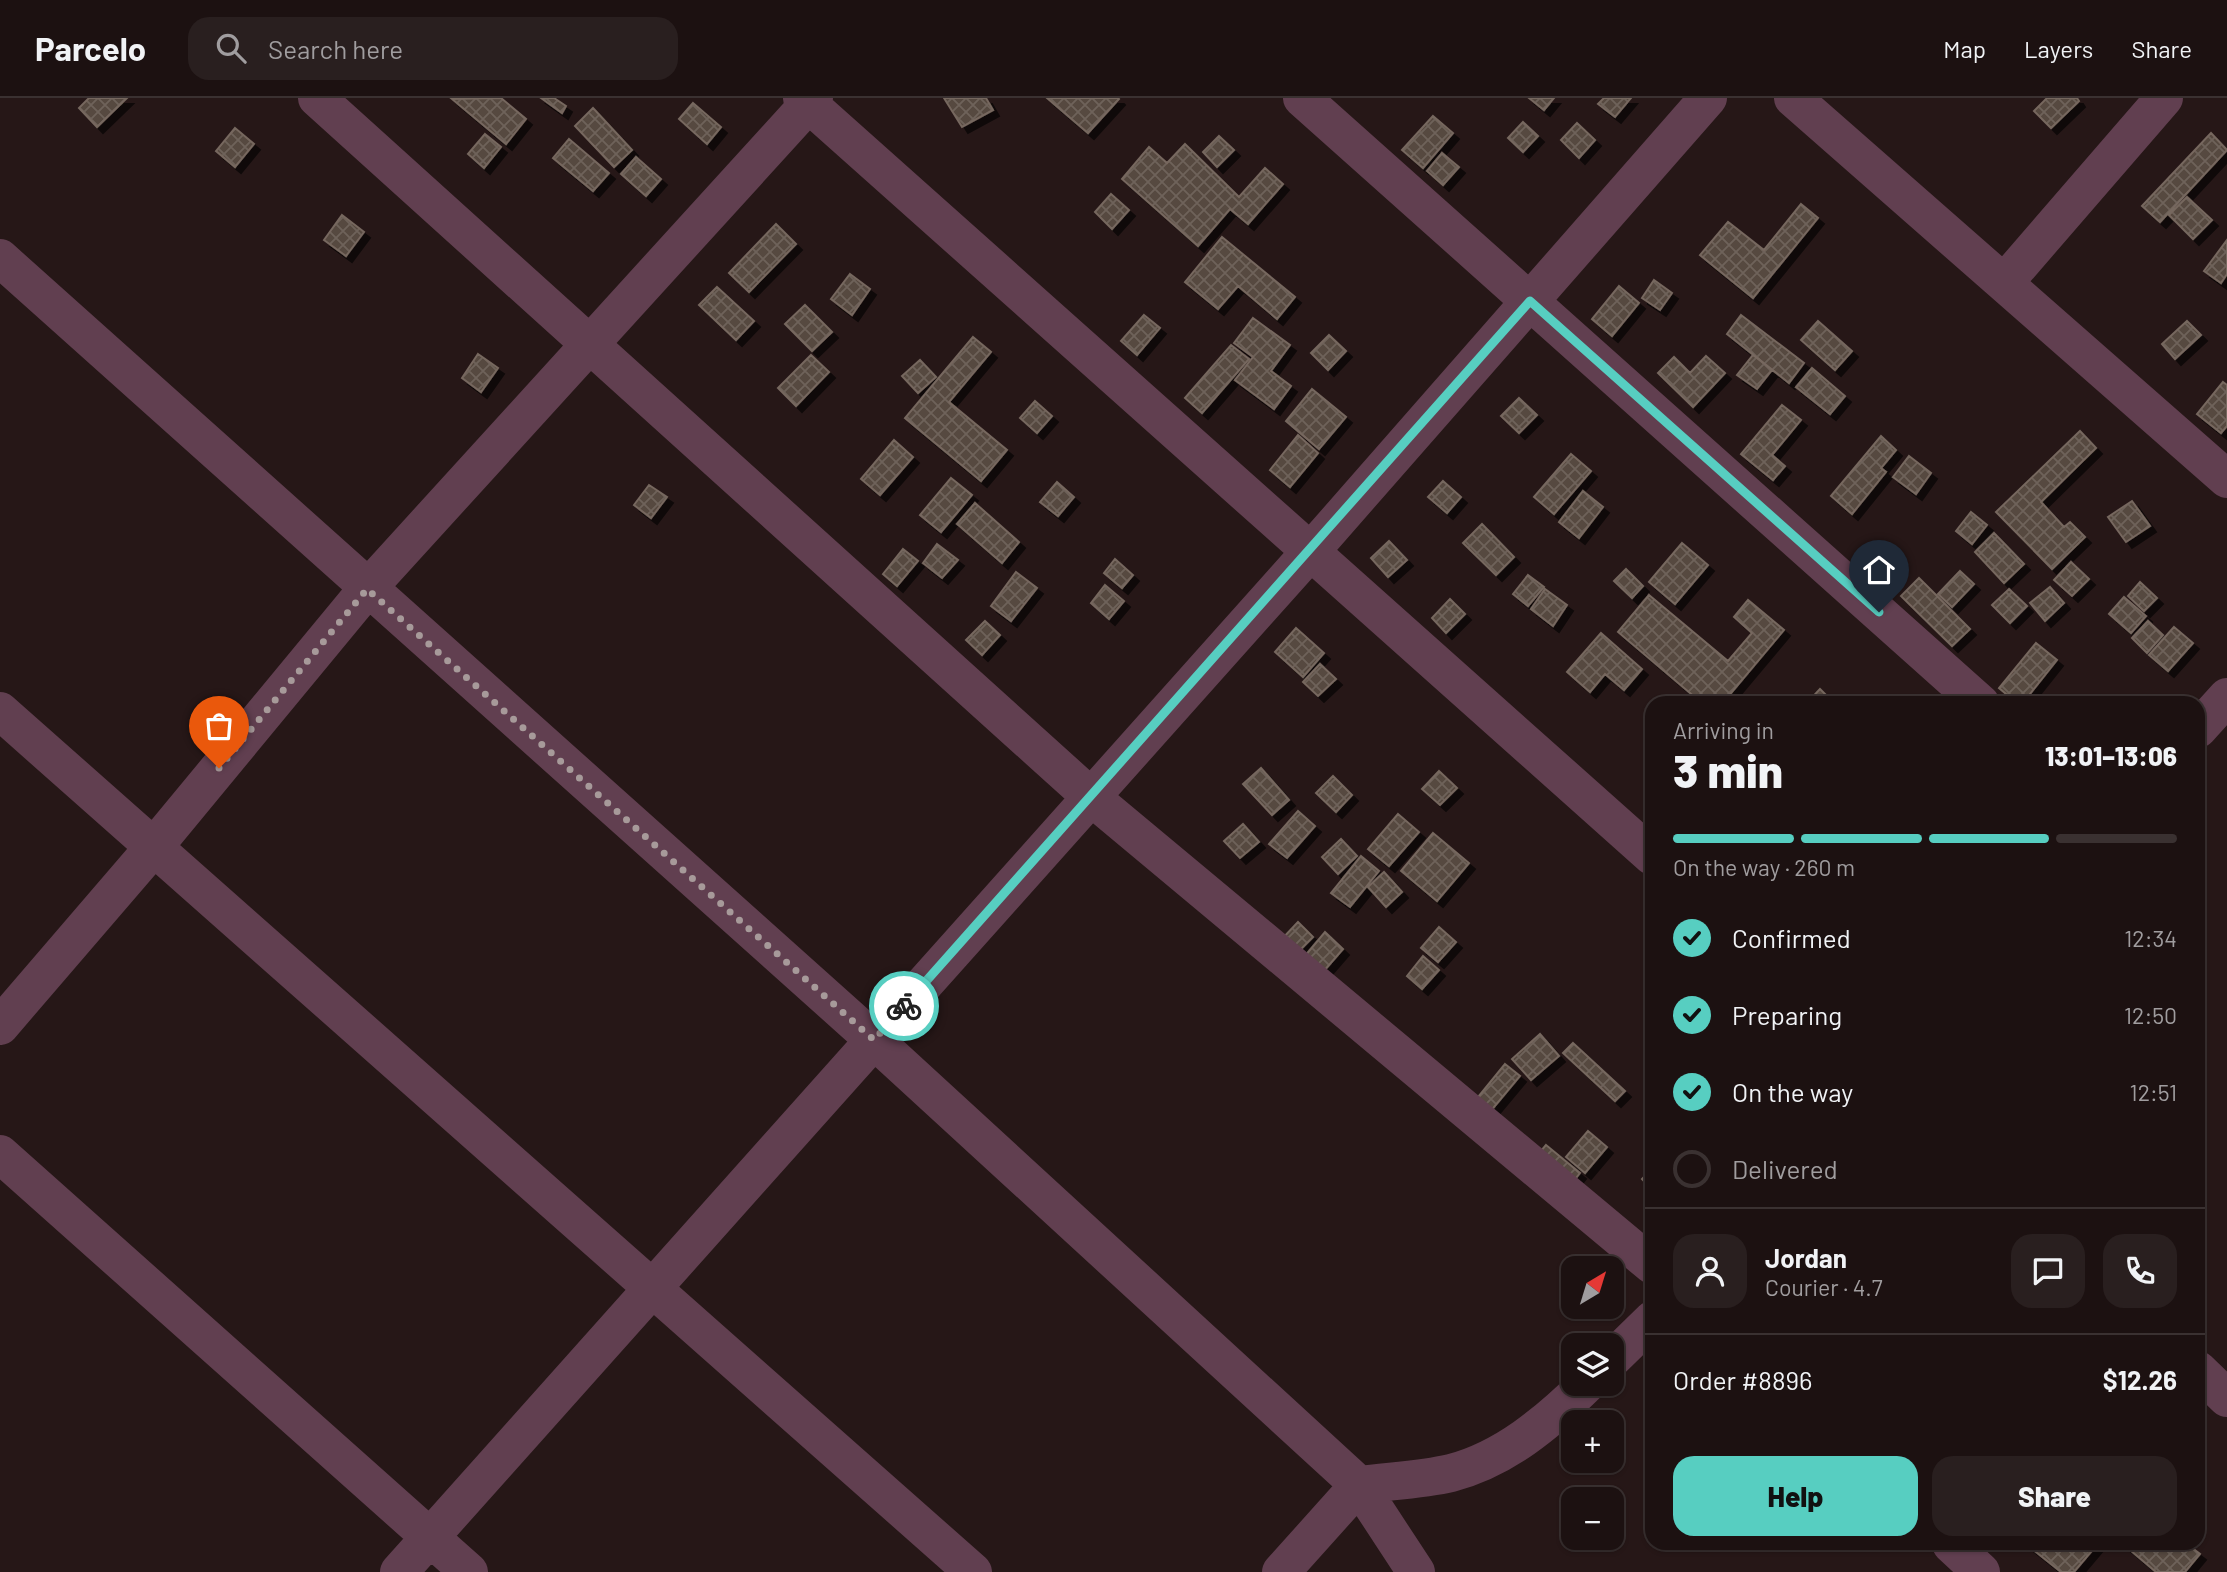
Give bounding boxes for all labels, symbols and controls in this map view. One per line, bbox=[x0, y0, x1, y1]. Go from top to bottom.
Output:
search box bbox=[188, 17, 678, 80]
text: Parcelo bbox=[35, 28, 146, 68]
icon: search bbox=[212, 29, 250, 67]
text: Search here bbox=[268, 33, 403, 64]
text: Map bbox=[1943, 34, 1986, 63]
text: Layers bbox=[2024, 34, 2093, 63]
text: Share bbox=[2131, 34, 2192, 63]
pin bbox=[1849, 540, 1909, 612]
icon: home bbox=[1860, 551, 1898, 589]
pin bbox=[189, 696, 249, 768]
icon: bag bbox=[200, 707, 238, 745]
text: Arriving in bbox=[1673, 716, 1774, 744]
text: 13:01–13:06 bbox=[2045, 740, 2177, 771]
text: 3 min bbox=[1673, 742, 1783, 797]
text: On the way · 260 m bbox=[1673, 853, 1855, 881]
icon: check bbox=[1673, 919, 1711, 957]
text: Confirmed bbox=[1732, 922, 1851, 953]
text: 12:34 bbox=[2124, 924, 2177, 952]
courier bbox=[869, 971, 939, 1041]
icon: bike bbox=[885, 987, 923, 1025]
icon: check bbox=[1673, 996, 1711, 1034]
text: Preparing bbox=[1732, 999, 1842, 1030]
text: 12:50 bbox=[2124, 1001, 2177, 1029]
icon: check bbox=[1673, 1073, 1711, 1111]
text: On the way bbox=[1732, 1076, 1853, 1107]
text: 12:51 bbox=[2130, 1078, 2177, 1106]
text: Delivered bbox=[1732, 1153, 1838, 1184]
button: person bbox=[1673, 1234, 1747, 1308]
button: chat bbox=[2011, 1234, 2085, 1308]
button: phone bbox=[2103, 1234, 2177, 1308]
text: Jordan bbox=[1765, 1242, 1847, 1273]
north arrow bbox=[1561, 1256, 1624, 1320]
map controls bbox=[1561, 1256, 1624, 1550]
text: Courier · 4.7 bbox=[1765, 1273, 1883, 1301]
button: layers bbox=[1561, 1333, 1624, 1396]
text: Order #8896 bbox=[1673, 1364, 1812, 1395]
text: $12.26 bbox=[2103, 1364, 2177, 1395]
button: + bbox=[1561, 1410, 1624, 1473]
button: Help bbox=[1673, 1456, 1918, 1536]
button: Share bbox=[1932, 1456, 2177, 1536]
button: − bbox=[1561, 1487, 1624, 1550]

